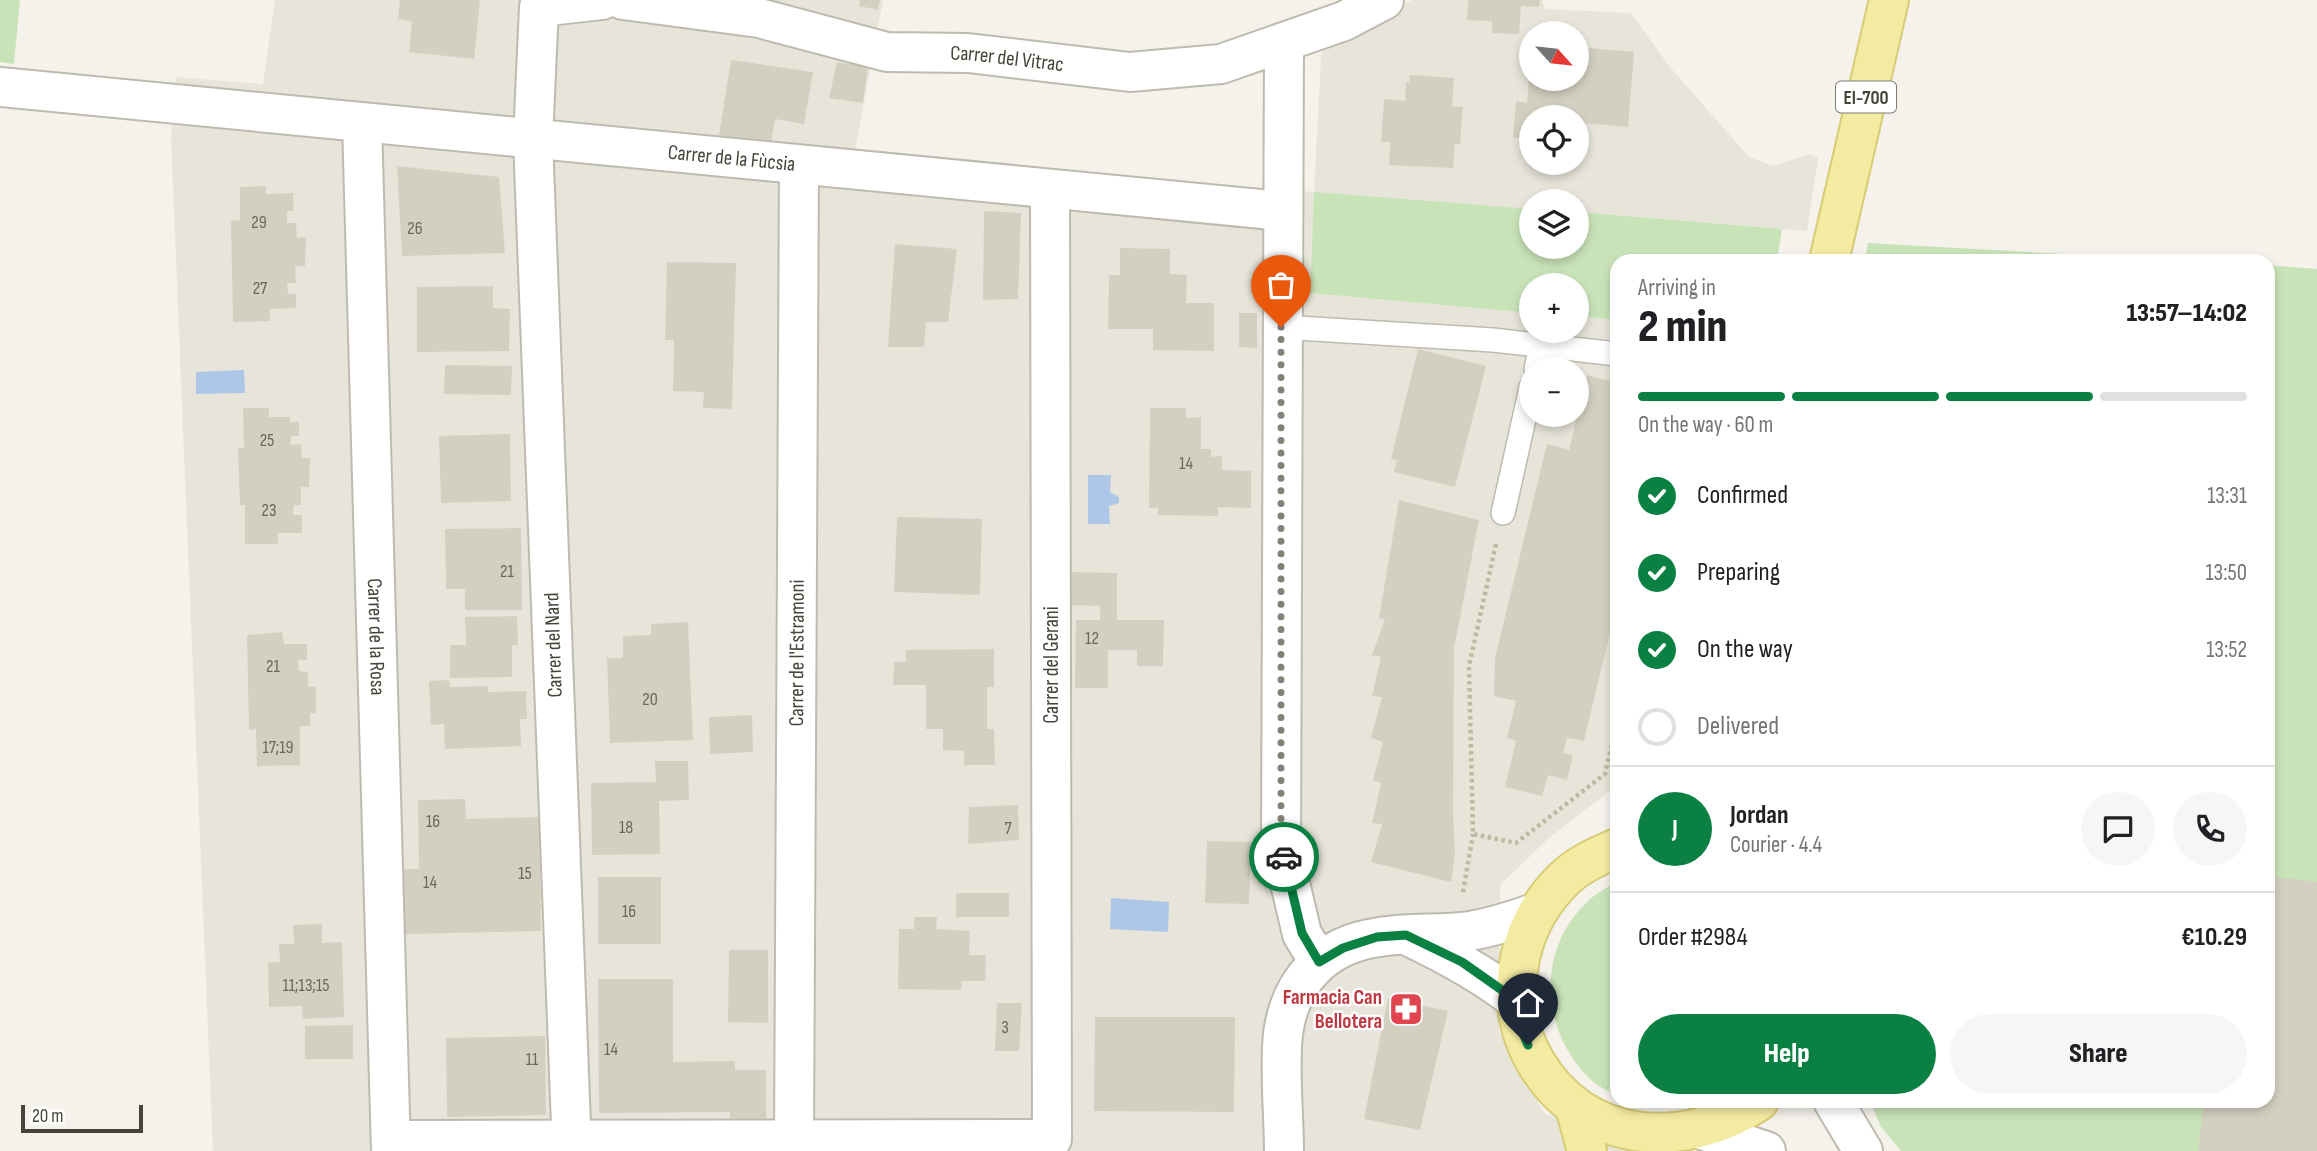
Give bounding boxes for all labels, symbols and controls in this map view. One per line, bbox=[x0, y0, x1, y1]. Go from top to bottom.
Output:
north arrow bbox=[1519, 21, 1589, 91]
map controls bbox=[1519, 21, 1589, 427]
street label: Carrer del Vitrac bbox=[950, 41, 1065, 77]
road number: EI-700 bbox=[1836, 82, 1896, 113]
button: locate bbox=[1519, 105, 1589, 175]
street label: Carrer de la Fùcsia bbox=[667, 140, 796, 177]
button: layers bbox=[1519, 189, 1589, 259]
house number: 29 bbox=[251, 212, 267, 233]
house number: 26 bbox=[407, 218, 423, 239]
pin bbox=[1251, 255, 1311, 327]
icon: bag bbox=[1262, 266, 1300, 304]
button: + bbox=[1519, 273, 1589, 343]
text: Arriving in bbox=[1638, 274, 1716, 302]
house number: 27 bbox=[253, 278, 268, 299]
text: 13:57–14:02 bbox=[2126, 298, 2247, 329]
text: 2 min bbox=[1638, 300, 1727, 355]
button: − bbox=[1519, 357, 1589, 427]
text: On the way · 60 m bbox=[1638, 411, 1773, 439]
house number: 25 bbox=[260, 430, 274, 451]
house number: 14 bbox=[1179, 453, 1193, 474]
icon: check bbox=[1638, 477, 1676, 515]
text: Confirmed bbox=[1697, 480, 1788, 511]
text: 13:31 bbox=[2207, 482, 2247, 510]
house number: 23 bbox=[262, 500, 277, 521]
icon: check bbox=[1638, 554, 1676, 592]
text: Preparing bbox=[1697, 557, 1780, 588]
text: 13:50 bbox=[2205, 559, 2247, 587]
house number: 21 bbox=[500, 561, 515, 582]
street label: Carrer de la Rosa bbox=[362, 578, 390, 696]
street label: Carrer de l'Estramoni bbox=[784, 580, 810, 726]
street label: Carrer del Nard bbox=[539, 592, 568, 698]
street label: Carrer del Gerani bbox=[1039, 606, 1064, 724]
house number: 12 bbox=[1085, 628, 1099, 649]
icon: check bbox=[1638, 631, 1676, 669]
text: On the way bbox=[1697, 634, 1793, 665]
text: 13:52 bbox=[2206, 636, 2247, 664]
house number: 21 bbox=[266, 656, 281, 677]
house number: 20 bbox=[642, 689, 658, 710]
text: Delivered bbox=[1697, 711, 1779, 742]
house number: 17;19 bbox=[262, 737, 294, 758]
button: chat bbox=[2081, 792, 2155, 866]
button: phone bbox=[2173, 792, 2247, 866]
text: Jordan bbox=[1730, 800, 1788, 831]
house number: 16 bbox=[426, 811, 440, 832]
text: J bbox=[1672, 814, 1678, 845]
house number: 18 bbox=[619, 817, 633, 838]
house number: 7 bbox=[1004, 818, 1012, 839]
courier bbox=[1249, 822, 1319, 892]
text: Courier · 4.4 bbox=[1730, 831, 1822, 859]
icon: car bbox=[1265, 838, 1303, 876]
house number: 15 bbox=[518, 863, 532, 884]
house number: 14 bbox=[423, 872, 437, 893]
house number: 16 bbox=[622, 901, 636, 922]
text: Order #2984 bbox=[1638, 922, 1748, 953]
text: €10.29 bbox=[2181, 922, 2247, 953]
pin bbox=[1498, 973, 1558, 1045]
house number: 11;13;15 bbox=[283, 975, 329, 996]
icon: home bbox=[1509, 984, 1547, 1022]
place label: Farmacia Can Bellotera bbox=[1283, 985, 1382, 1034]
pharmacy icon: Farmacia Can Bellotera bbox=[1387, 990, 1425, 1028]
button: Help bbox=[1638, 1014, 1936, 1094]
button: Share bbox=[1950, 1014, 2247, 1094]
house number: 3 bbox=[1001, 1017, 1009, 1038]
house number: 14 bbox=[604, 1039, 618, 1060]
house number: 11 bbox=[526, 1049, 539, 1070]
scale bar bbox=[21, 1102, 144, 1134]
text: 20 m bbox=[32, 1105, 64, 1128]

